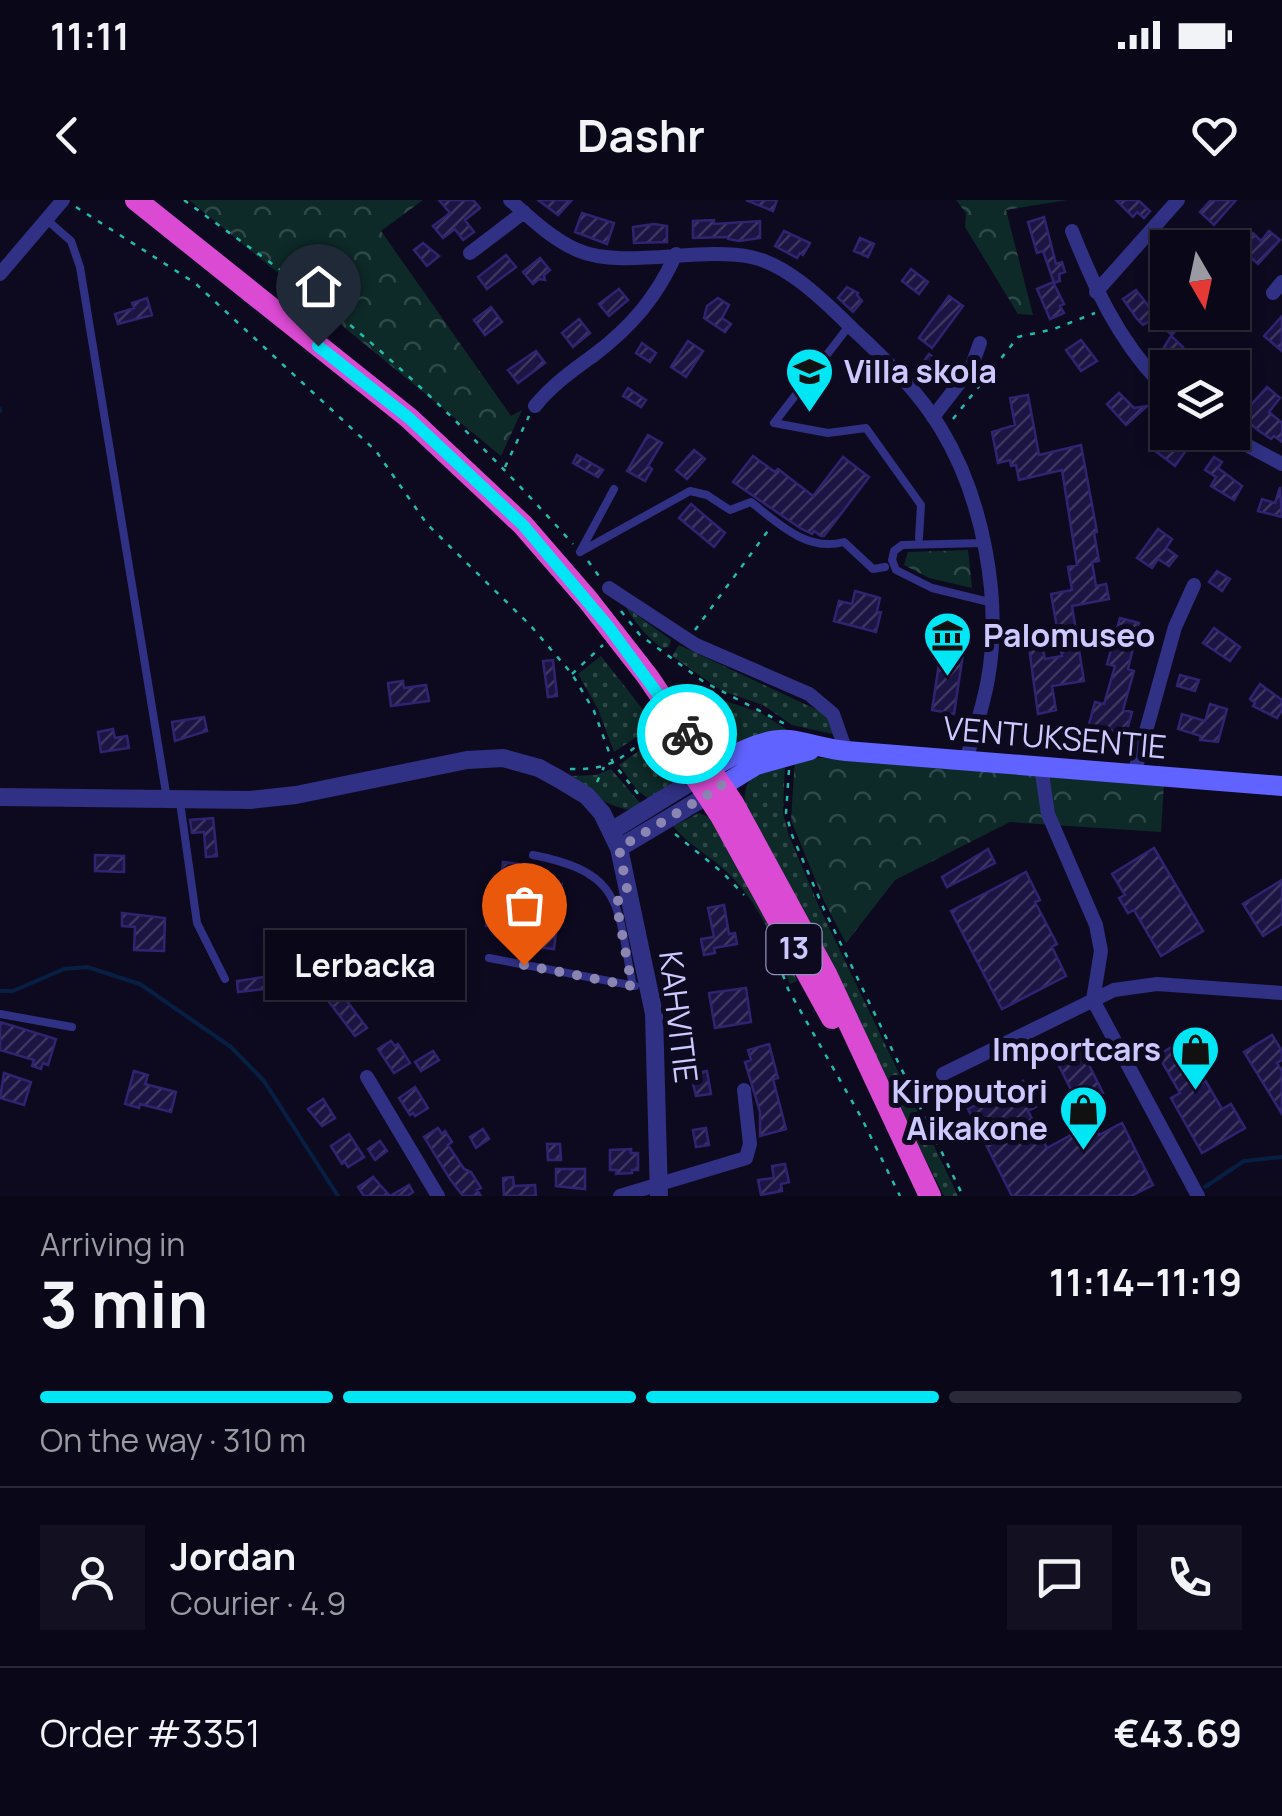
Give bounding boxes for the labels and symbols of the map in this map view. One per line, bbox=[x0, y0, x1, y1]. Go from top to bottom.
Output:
north arrow bbox=[1150, 230, 1250, 330]
pin bbox=[276, 244, 361, 347]
school or university icon: Villa skola bbox=[783, 346, 835, 414]
place label: Villa skola bbox=[844, 349, 997, 393]
museum icon: Palomuseo bbox=[922, 610, 974, 678]
place label: Palomuseo bbox=[983, 613, 1155, 657]
courier bbox=[637, 684, 737, 784]
street label: VENTUKSENTIE bbox=[942, 705, 1168, 769]
pin bbox=[482, 863, 567, 966]
road number: 13 bbox=[766, 924, 822, 974]
callout: Lerbacka bbox=[264, 930, 464, 1000]
street label: KAHVITIE bbox=[649, 948, 709, 1085]
shop icon: Importcars bbox=[1170, 1024, 1222, 1092]
place label: Importcars bbox=[992, 1027, 1161, 1071]
place label: Kirpputori Aikakone bbox=[892, 1069, 1048, 1150]
shop icon: Kirpputori Aikakone bbox=[1057, 1084, 1109, 1152]

